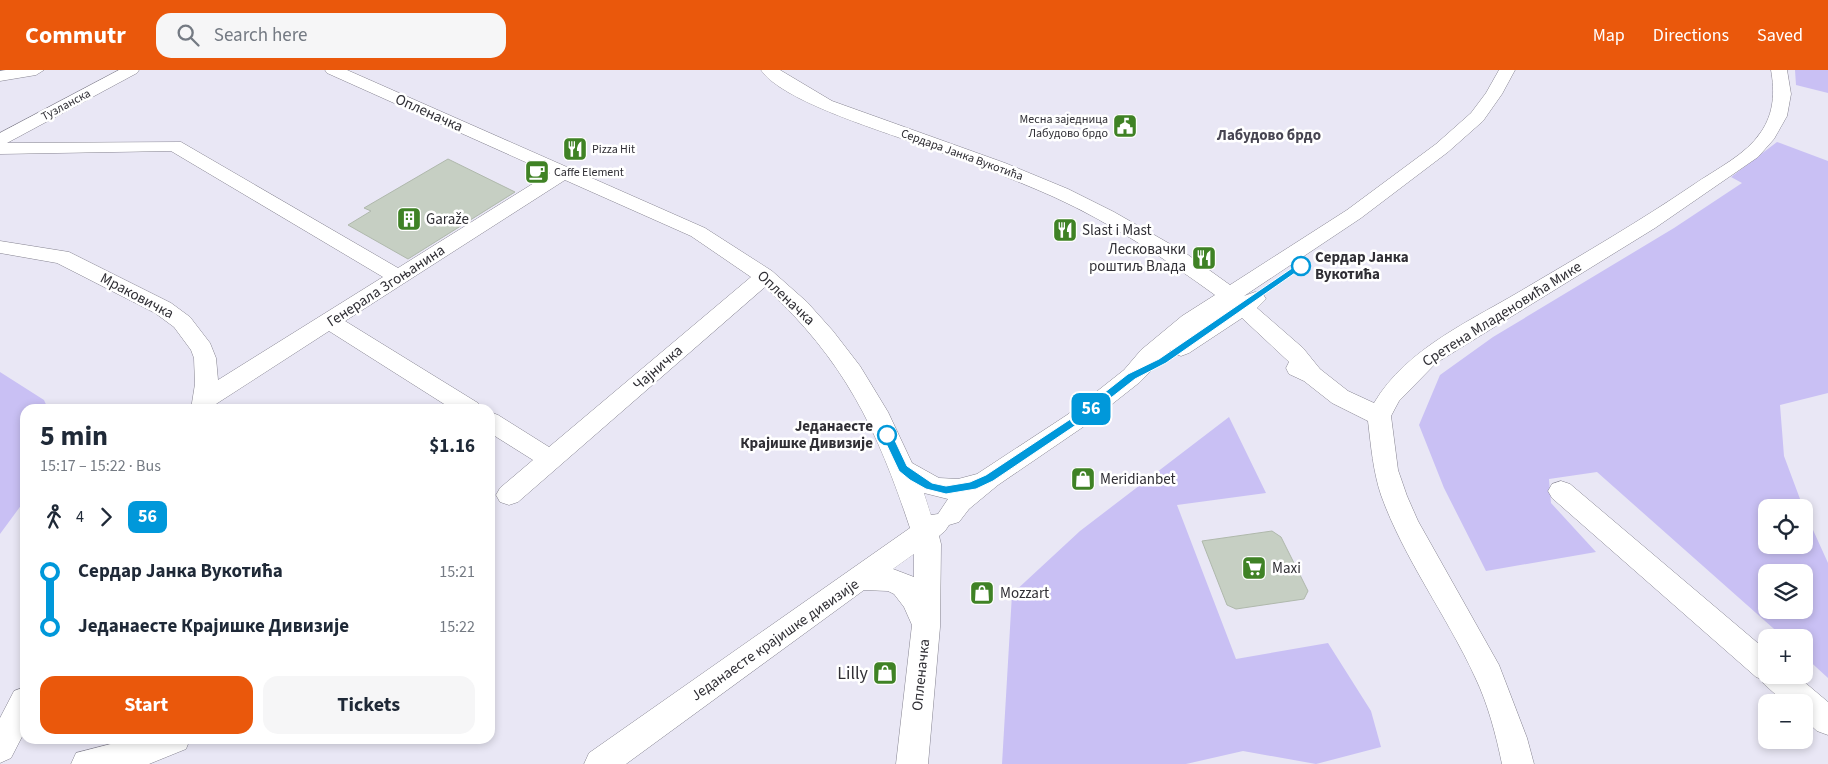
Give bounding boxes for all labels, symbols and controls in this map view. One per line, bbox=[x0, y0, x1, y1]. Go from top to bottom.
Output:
search box bbox=[156, 13, 506, 58]
text: Commutr bbox=[25, 18, 126, 53]
icon: search bbox=[174, 21, 202, 49]
text: Search here bbox=[214, 22, 308, 49]
text: Map bbox=[1593, 23, 1625, 48]
text: Directions bbox=[1653, 23, 1729, 48]
text: Saved bbox=[1757, 23, 1803, 48]
street label: Тузланска bbox=[38, 85, 94, 125]
street label: Опленачка bbox=[392, 89, 466, 137]
place label: Месна заједница Лабудово брдо bbox=[1020, 111, 1108, 142]
public building icon: Месна заједница Лабудово брдо bbox=[1112, 113, 1138, 139]
street label: Сердара Јанка Вукотића bbox=[898, 125, 1026, 185]
district label: Лабудово брдо bbox=[1216, 125, 1321, 146]
restaurant icon: Pizza Hit bbox=[562, 136, 588, 162]
place label: Pizza Hit bbox=[592, 141, 635, 158]
cafe icon: Caffe Element bbox=[524, 159, 550, 185]
place label: Caffe Element bbox=[554, 164, 624, 181]
building icon: Garaže bbox=[396, 206, 422, 232]
place label: Garaže bbox=[426, 209, 469, 230]
restaurant icon: Slast i Mast bbox=[1052, 217, 1078, 243]
place label: Slast i Mast bbox=[1082, 220, 1152, 241]
place label: Лесковачки роштиљ Влада bbox=[1089, 239, 1186, 277]
street label: Генерала Згоњанина bbox=[323, 240, 449, 332]
restaurant icon: Лесковачки роштиљ Влада bbox=[1191, 245, 1217, 271]
place label: Сердар Јанка Вукотића bbox=[1315, 247, 1409, 285]
marker: Сердар Јанка Вукотића bbox=[1291, 256, 1311, 276]
street label: Сретена Младеновића Мике bbox=[1418, 256, 1586, 372]
street label: Опленачка bbox=[752, 266, 820, 330]
street label: Мраковичка bbox=[97, 268, 177, 324]
street label: Чајничка bbox=[629, 341, 687, 395]
line badge: 56 bbox=[1068, 393, 1114, 425]
text: 56 bbox=[1081, 396, 1101, 421]
text: 5 min bbox=[40, 416, 108, 456]
place label: Једанаесте Крајишке Дивизије bbox=[740, 416, 873, 454]
marker: Једанаесте Крајишке Дивизије bbox=[877, 425, 897, 445]
text: $1.16 bbox=[429, 433, 475, 460]
text: 15:17 – 15:22 · Bus bbox=[40, 455, 161, 477]
shop icon: Meridianbet bbox=[1070, 466, 1096, 492]
place label: Meridianbet bbox=[1100, 469, 1176, 490]
map controls bbox=[1758, 499, 1813, 749]
button: locate bbox=[1758, 499, 1813, 554]
icon: walk bbox=[40, 503, 68, 531]
icon: forward bbox=[92, 503, 120, 531]
text: 56 bbox=[138, 504, 157, 529]
text: 4 bbox=[76, 506, 84, 528]
supermarket icon: Maxi bbox=[1241, 555, 1267, 581]
text: Сердар Јанка Вукотића bbox=[78, 558, 283, 585]
place label: Maxi bbox=[1272, 558, 1301, 579]
text: 15:21 bbox=[439, 561, 475, 583]
button: layers bbox=[1758, 564, 1813, 619]
street label: Једанаесте крајишке дивизије bbox=[687, 574, 863, 706]
shop icon: Mozzart bbox=[969, 580, 995, 606]
place label: Mozzart bbox=[1000, 583, 1049, 604]
text: Једанаесте Крајишке Дивизије bbox=[78, 613, 349, 640]
text: 15:22 bbox=[439, 616, 475, 638]
button: + bbox=[1758, 629, 1813, 684]
street label: Опленачка bbox=[907, 638, 935, 712]
shop icon: Lilly bbox=[872, 660, 898, 686]
place label: Lilly bbox=[837, 661, 869, 686]
button: Start bbox=[40, 676, 253, 734]
button: Tickets bbox=[263, 676, 475, 734]
button: − bbox=[1758, 694, 1813, 749]

